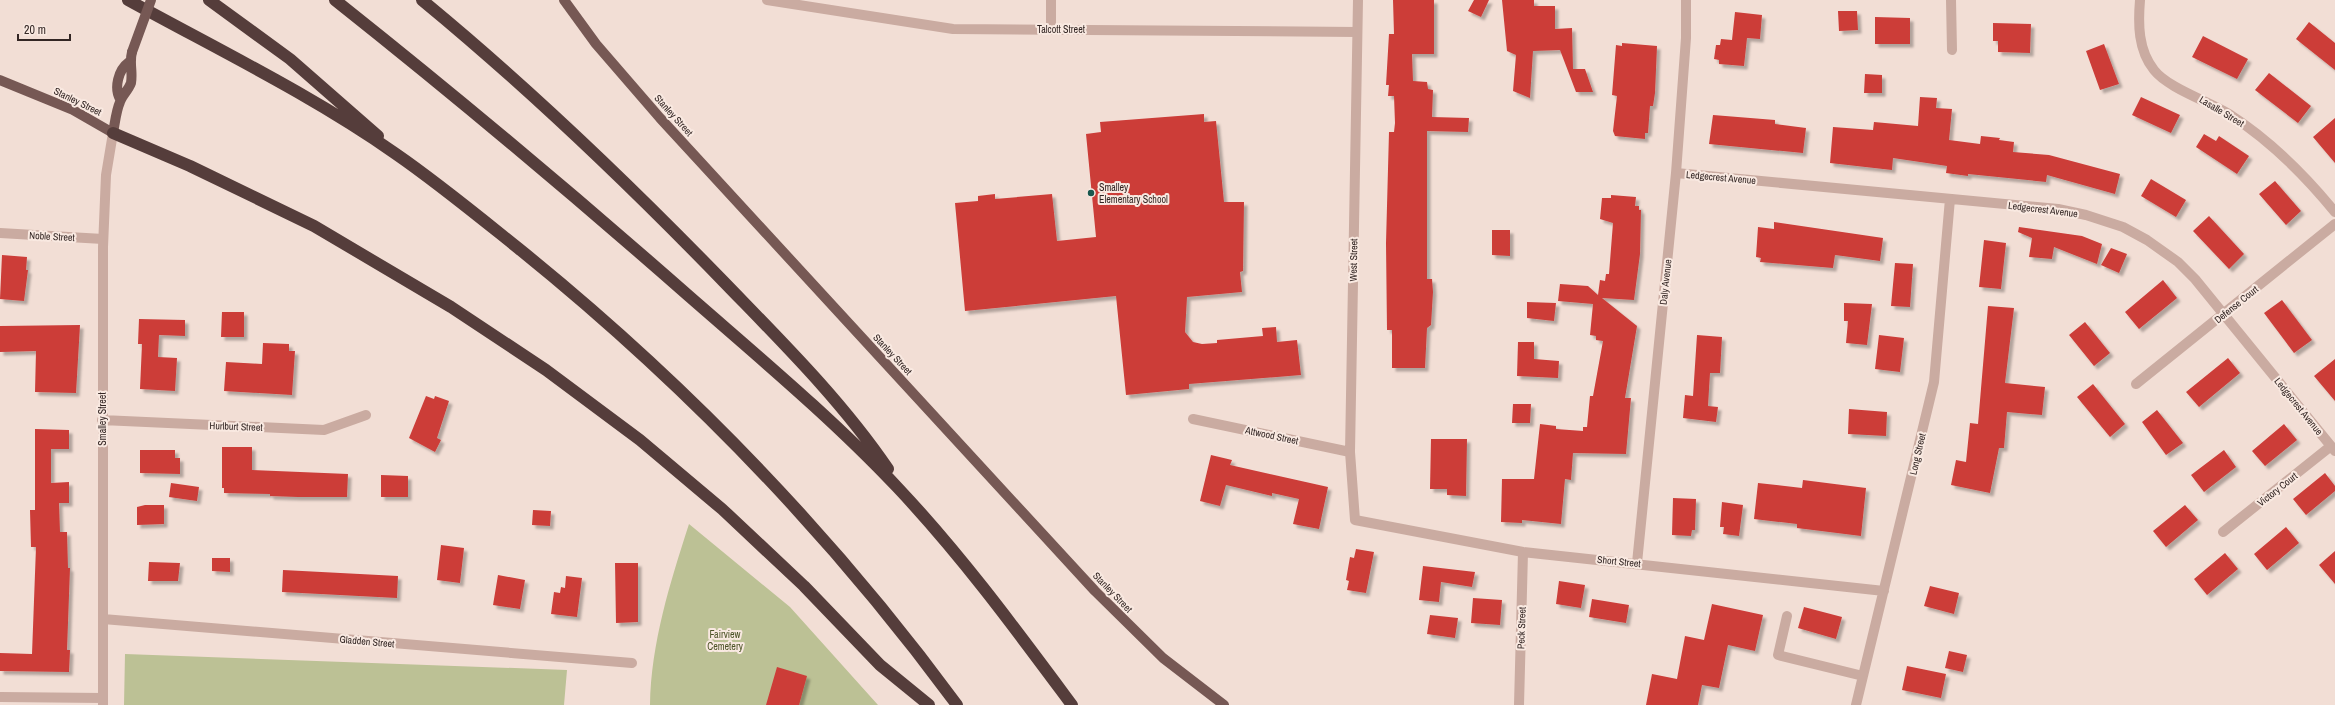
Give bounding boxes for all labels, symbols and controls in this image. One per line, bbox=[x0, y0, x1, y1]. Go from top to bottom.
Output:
scale bar bbox=[18, 16, 70, 42]
text: 20 m bbox=[24, 22, 46, 38]
street label: Talcott Street bbox=[1037, 23, 1086, 36]
street label: Stanley Street bbox=[52, 84, 104, 119]
street label: Stanley Street bbox=[652, 92, 696, 139]
street label: Lasalle Street bbox=[2197, 93, 2247, 130]
street label: Ledgecrest Avenue bbox=[1685, 168, 1757, 187]
place label: Smalley Elementary School bbox=[1099, 181, 1168, 206]
marker: Smalley Elementary School bbox=[1086, 188, 1096, 198]
street label: Ledgecrest Avenue bbox=[2007, 199, 2079, 220]
street label: Noble Street bbox=[29, 229, 76, 244]
street label: West Street bbox=[1347, 238, 1360, 281]
street label: Daly Avenue bbox=[1657, 258, 1674, 306]
street label: Defense Court bbox=[2212, 282, 2262, 326]
street label: Stanley Street bbox=[870, 331, 915, 378]
street label: Ledgecrest Avenue bbox=[2272, 375, 2326, 438]
street label: Smalley Street bbox=[96, 392, 109, 446]
street label: Hurlburt Street bbox=[209, 419, 264, 434]
street label: Attwood Street bbox=[1243, 423, 1300, 448]
street label: Long Street bbox=[1906, 431, 1929, 476]
street label: Victory Court bbox=[2255, 469, 2301, 509]
street label: Short Street bbox=[1597, 553, 1642, 570]
street label: Stanley Street bbox=[1090, 569, 1136, 616]
street label: Peck Street bbox=[1514, 606, 1529, 649]
park label: Fairview Cemetery bbox=[707, 628, 744, 653]
street label: Gladden Street bbox=[339, 633, 396, 650]

